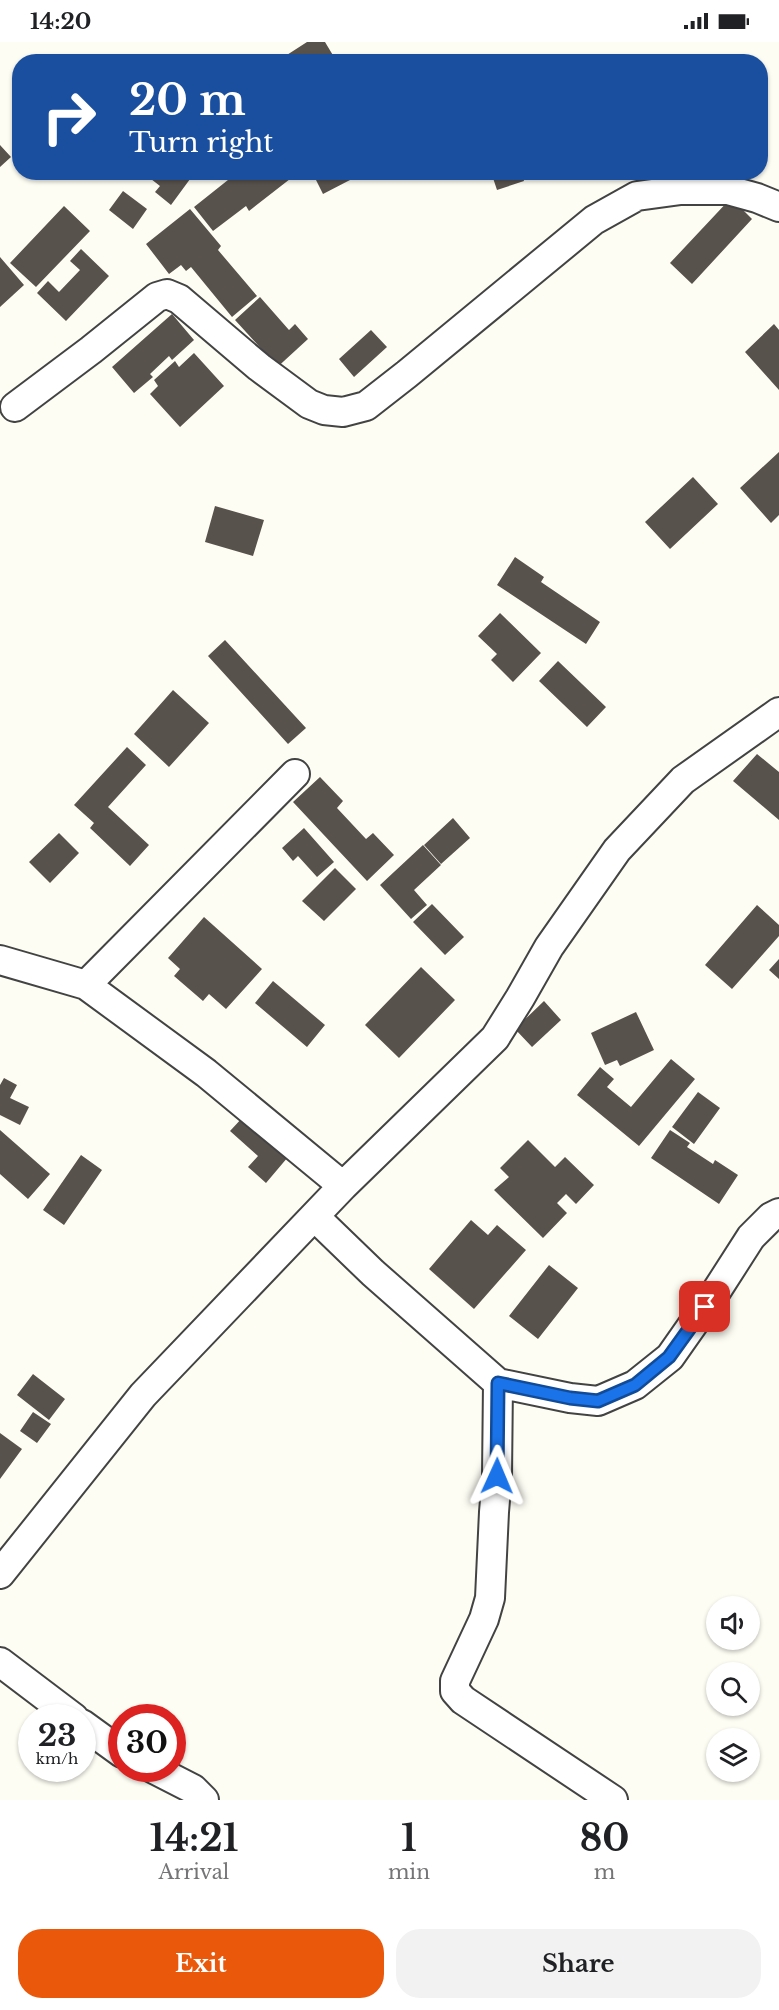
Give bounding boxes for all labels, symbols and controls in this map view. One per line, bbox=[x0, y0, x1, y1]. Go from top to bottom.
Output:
text: 14:20 bbox=[30, 8, 91, 35]
text: 20 m bbox=[129, 74, 246, 126]
icon: right bbox=[30, 78, 108, 156]
text: Turn right bbox=[129, 126, 273, 159]
pin bbox=[679, 1281, 730, 1332]
icon: arrive bbox=[688, 1290, 721, 1323]
position arrow bbox=[465, 1444, 529, 1508]
map controls bbox=[706, 1596, 760, 1782]
button: sound bbox=[706, 1596, 760, 1650]
button: search bbox=[706, 1662, 760, 1716]
speed limit sign: 30 bbox=[108, 1704, 186, 1782]
text: 23 bbox=[38, 1717, 76, 1754]
button: layers bbox=[706, 1728, 760, 1782]
text: km/h bbox=[36, 1749, 78, 1768]
text: 14:21 bbox=[149, 1816, 238, 1861]
text: 1 bbox=[401, 1816, 417, 1861]
text: 80 bbox=[579, 1816, 629, 1861]
text: Arrival bbox=[159, 1860, 229, 1884]
text: min bbox=[388, 1860, 430, 1884]
text: m bbox=[594, 1860, 615, 1884]
button: Exit bbox=[18, 1929, 384, 1998]
button: Share bbox=[396, 1929, 761, 1998]

